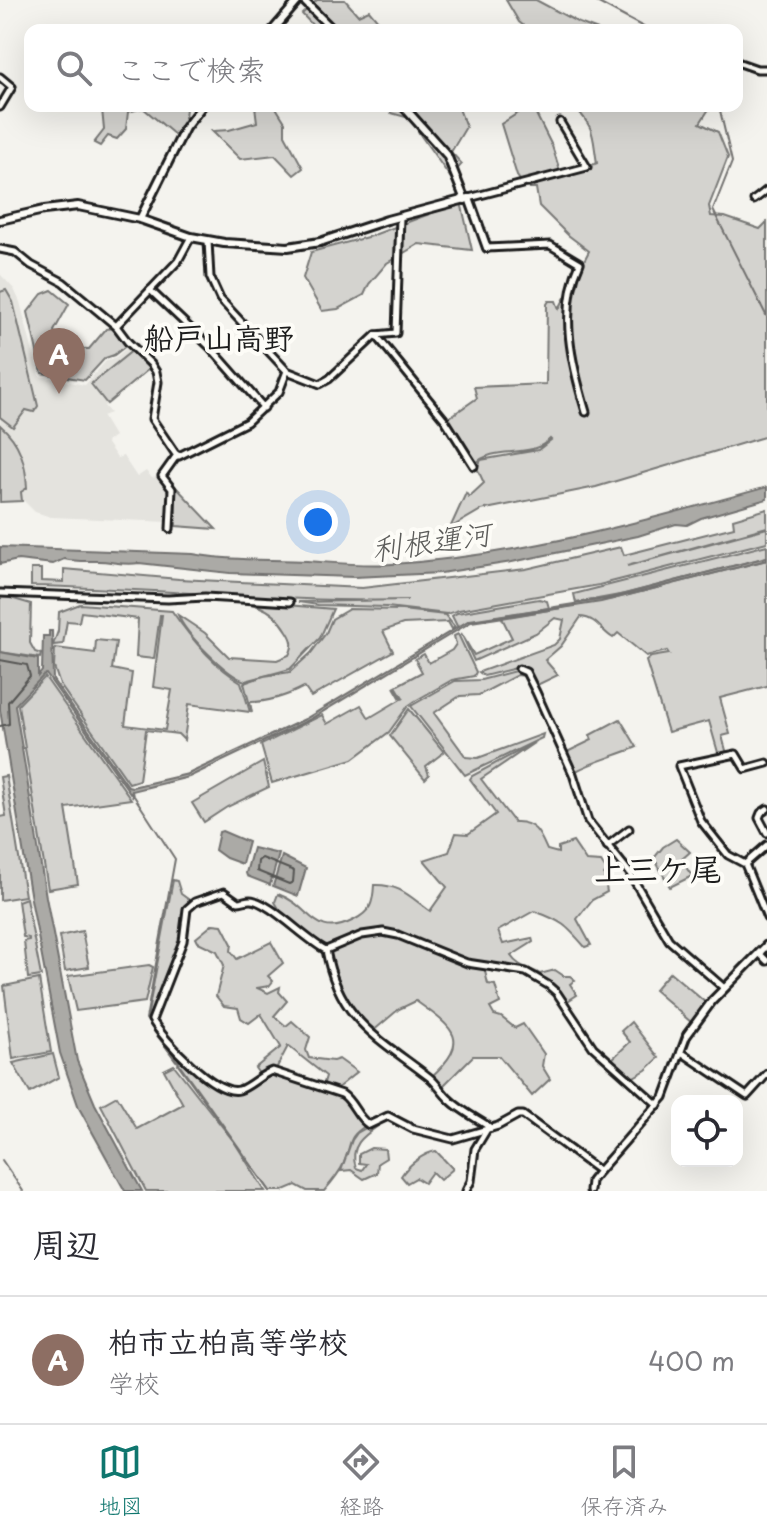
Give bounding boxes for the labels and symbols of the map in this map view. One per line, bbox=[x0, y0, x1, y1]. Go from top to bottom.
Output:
district label: 船戸山高野 bbox=[144, 314, 294, 359]
pin: A bbox=[33, 328, 85, 394]
your location bbox=[298, 502, 338, 542]
water label: 利根運河 bbox=[368, 509, 498, 571]
district label: 上三ケ尾 bbox=[594, 844, 722, 892]

